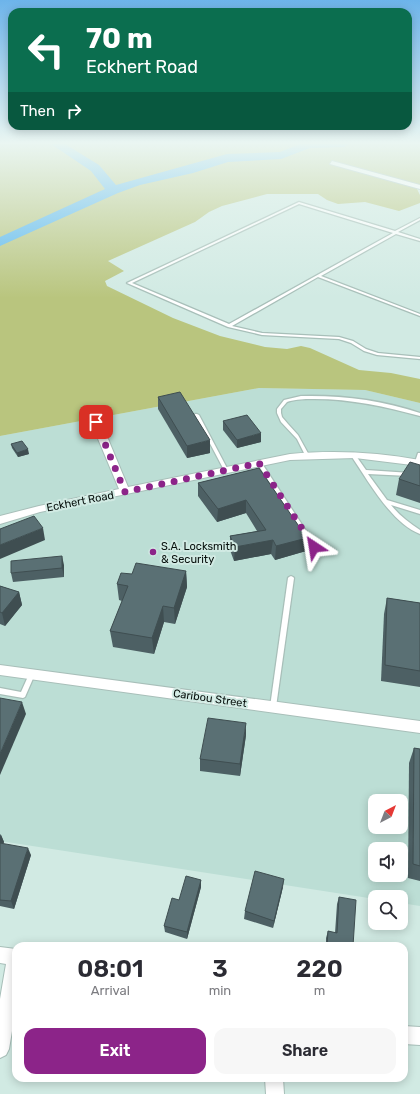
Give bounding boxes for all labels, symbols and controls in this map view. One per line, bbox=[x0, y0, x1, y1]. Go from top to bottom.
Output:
text: 70 m bbox=[86, 22, 153, 55]
icon: left bbox=[20, 24, 72, 76]
text: Eckhert Road bbox=[86, 56, 198, 78]
icon: right bbox=[63, 100, 85, 122]
text: Then bbox=[20, 102, 55, 120]
pin bbox=[79, 405, 113, 439]
icon: arrive bbox=[85, 411, 107, 433]
street label: Eckhert Road bbox=[45, 489, 115, 514]
position arrow bbox=[293, 526, 335, 568]
place label: S.A. Locksmith & Security bbox=[161, 540, 237, 566]
marker: S.A. Locksmith & Security bbox=[148, 547, 158, 557]
street label: Caribou Street bbox=[172, 687, 248, 710]
north arrow bbox=[368, 794, 408, 834]
map controls bbox=[368, 794, 408, 930]
button: sound bbox=[368, 842, 408, 882]
button: search bbox=[368, 890, 408, 930]
text: 08:01 bbox=[77, 955, 143, 983]
text: 3 bbox=[212, 955, 228, 983]
text: 220 bbox=[296, 955, 343, 983]
text: Arrival bbox=[91, 983, 130, 998]
text: min bbox=[209, 983, 231, 998]
text: m bbox=[314, 983, 325, 998]
button: Exit bbox=[24, 1028, 206, 1074]
button: Share bbox=[214, 1028, 396, 1074]

